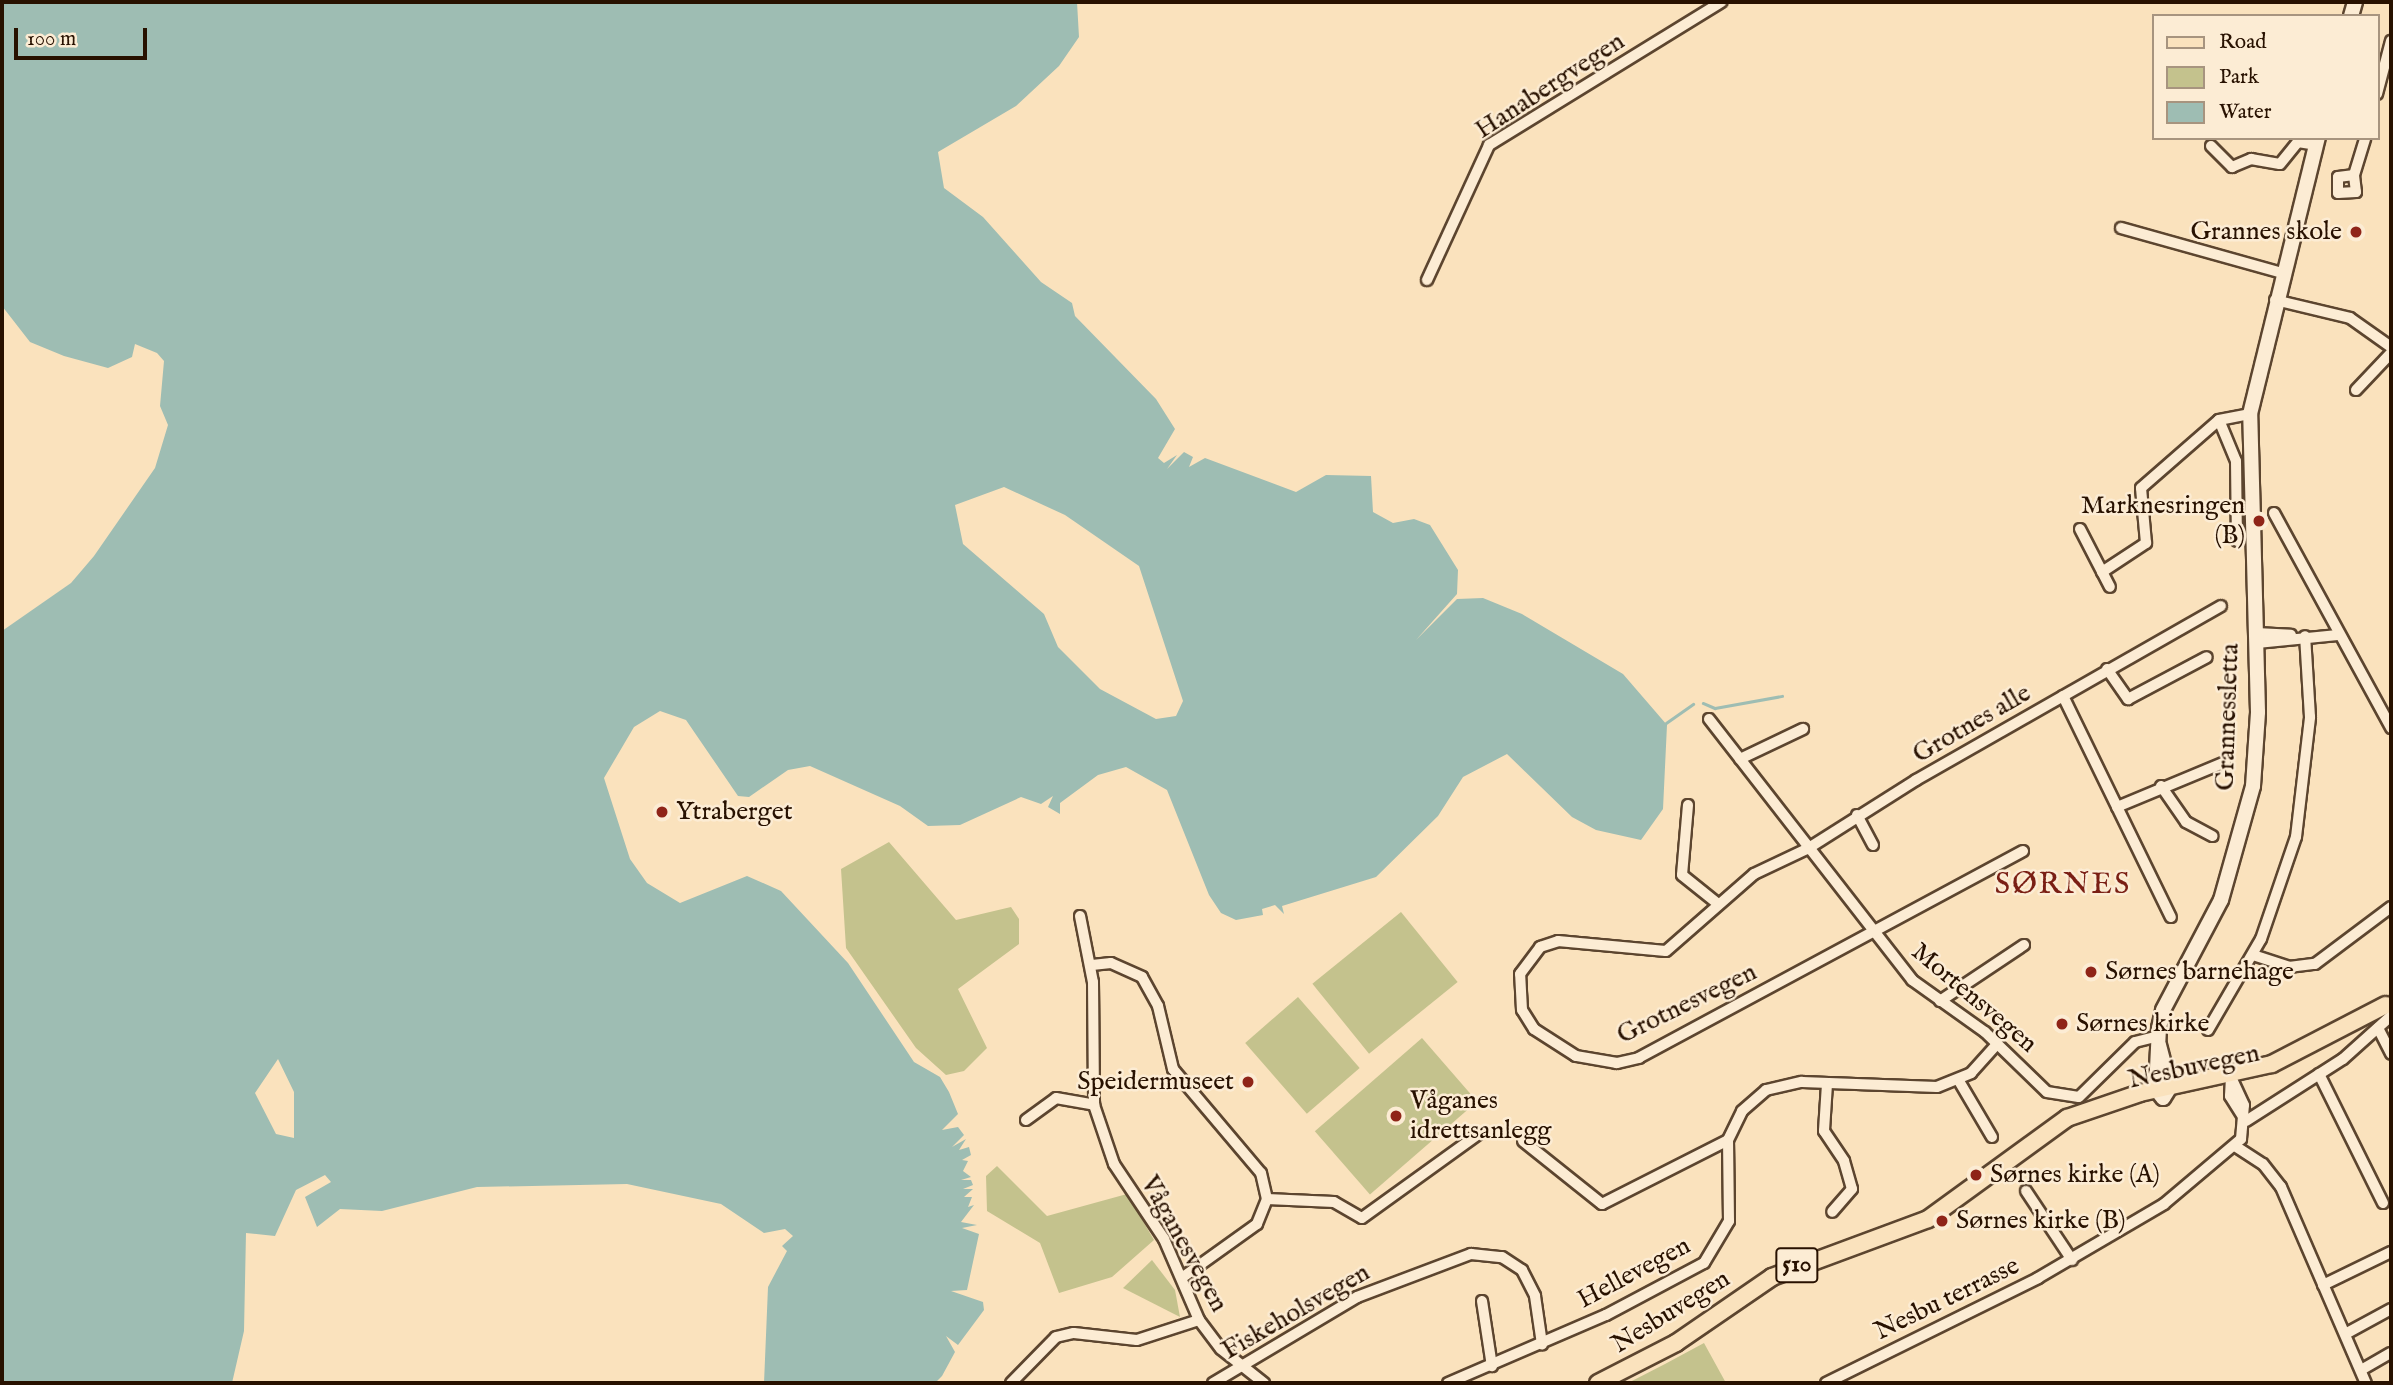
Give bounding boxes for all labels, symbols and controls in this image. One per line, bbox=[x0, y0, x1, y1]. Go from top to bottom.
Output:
scale bar bbox=[18, 14, 150, 58]
legend bbox=[2152, 14, 2379, 140]
text: 100 m bbox=[27, 26, 76, 53]
street label: Hanabergvegen bbox=[1469, 26, 1631, 146]
text: Road bbox=[2219, 29, 2266, 56]
text: Park bbox=[2219, 64, 2259, 91]
text: Water bbox=[2219, 99, 2271, 126]
place label: Grannes skole bbox=[2190, 216, 2342, 248]
marker: Grannes skole bbox=[2348, 224, 2364, 240]
place label: Marknesringen (B) bbox=[2081, 490, 2245, 552]
marker: Marknesringen (B) bbox=[2251, 513, 2267, 529]
street label: Grannessletta bbox=[2210, 643, 2246, 791]
street label: Grotnes alle bbox=[1907, 678, 2037, 770]
place label: Ytraberget bbox=[676, 796, 793, 828]
marker: Ytraberget bbox=[654, 804, 670, 820]
district label: SØRNES bbox=[1995, 867, 2131, 903]
street label: Mortensvegen bbox=[1905, 936, 2043, 1060]
place label: Sørnes barnehage bbox=[2105, 956, 2294, 988]
street label: Grotnesvegen bbox=[1612, 957, 1762, 1051]
marker: Sørnes barnehage bbox=[2083, 964, 2099, 980]
place label: Sørnes kirke bbox=[2076, 1008, 2209, 1040]
marker: Sørnes kirke bbox=[2054, 1016, 2070, 1032]
street label: Nesbuvegen bbox=[2126, 1038, 2262, 1096]
place label: Speidermuseet bbox=[1077, 1066, 1234, 1098]
marker: Speidermuseet bbox=[1240, 1074, 1256, 1090]
place label: Våganes idrettsanlegg bbox=[1410, 1085, 1551, 1146]
marker: Våganes idrettsanlegg bbox=[1388, 1108, 1404, 1124]
place label: Sørnes kirke (A) bbox=[1990, 1159, 2160, 1191]
marker: Sørnes kirke (A) bbox=[1968, 1167, 1984, 1183]
street label: Våganesvegen bbox=[1134, 1170, 1234, 1318]
place label: Sørnes kirke (B) bbox=[1956, 1205, 2126, 1237]
marker: Sørnes kirke (B) bbox=[1934, 1213, 1950, 1229]
street label: Hellevegen bbox=[1572, 1230, 1696, 1316]
road number: 510 bbox=[1774, 1245, 1820, 1286]
street label: Nesbu terrasse bbox=[1870, 1251, 2024, 1347]
street label: Fiskeholsvegen bbox=[1217, 1257, 1375, 1367]
street label: Nesbuvegen bbox=[1606, 1263, 1736, 1361]

